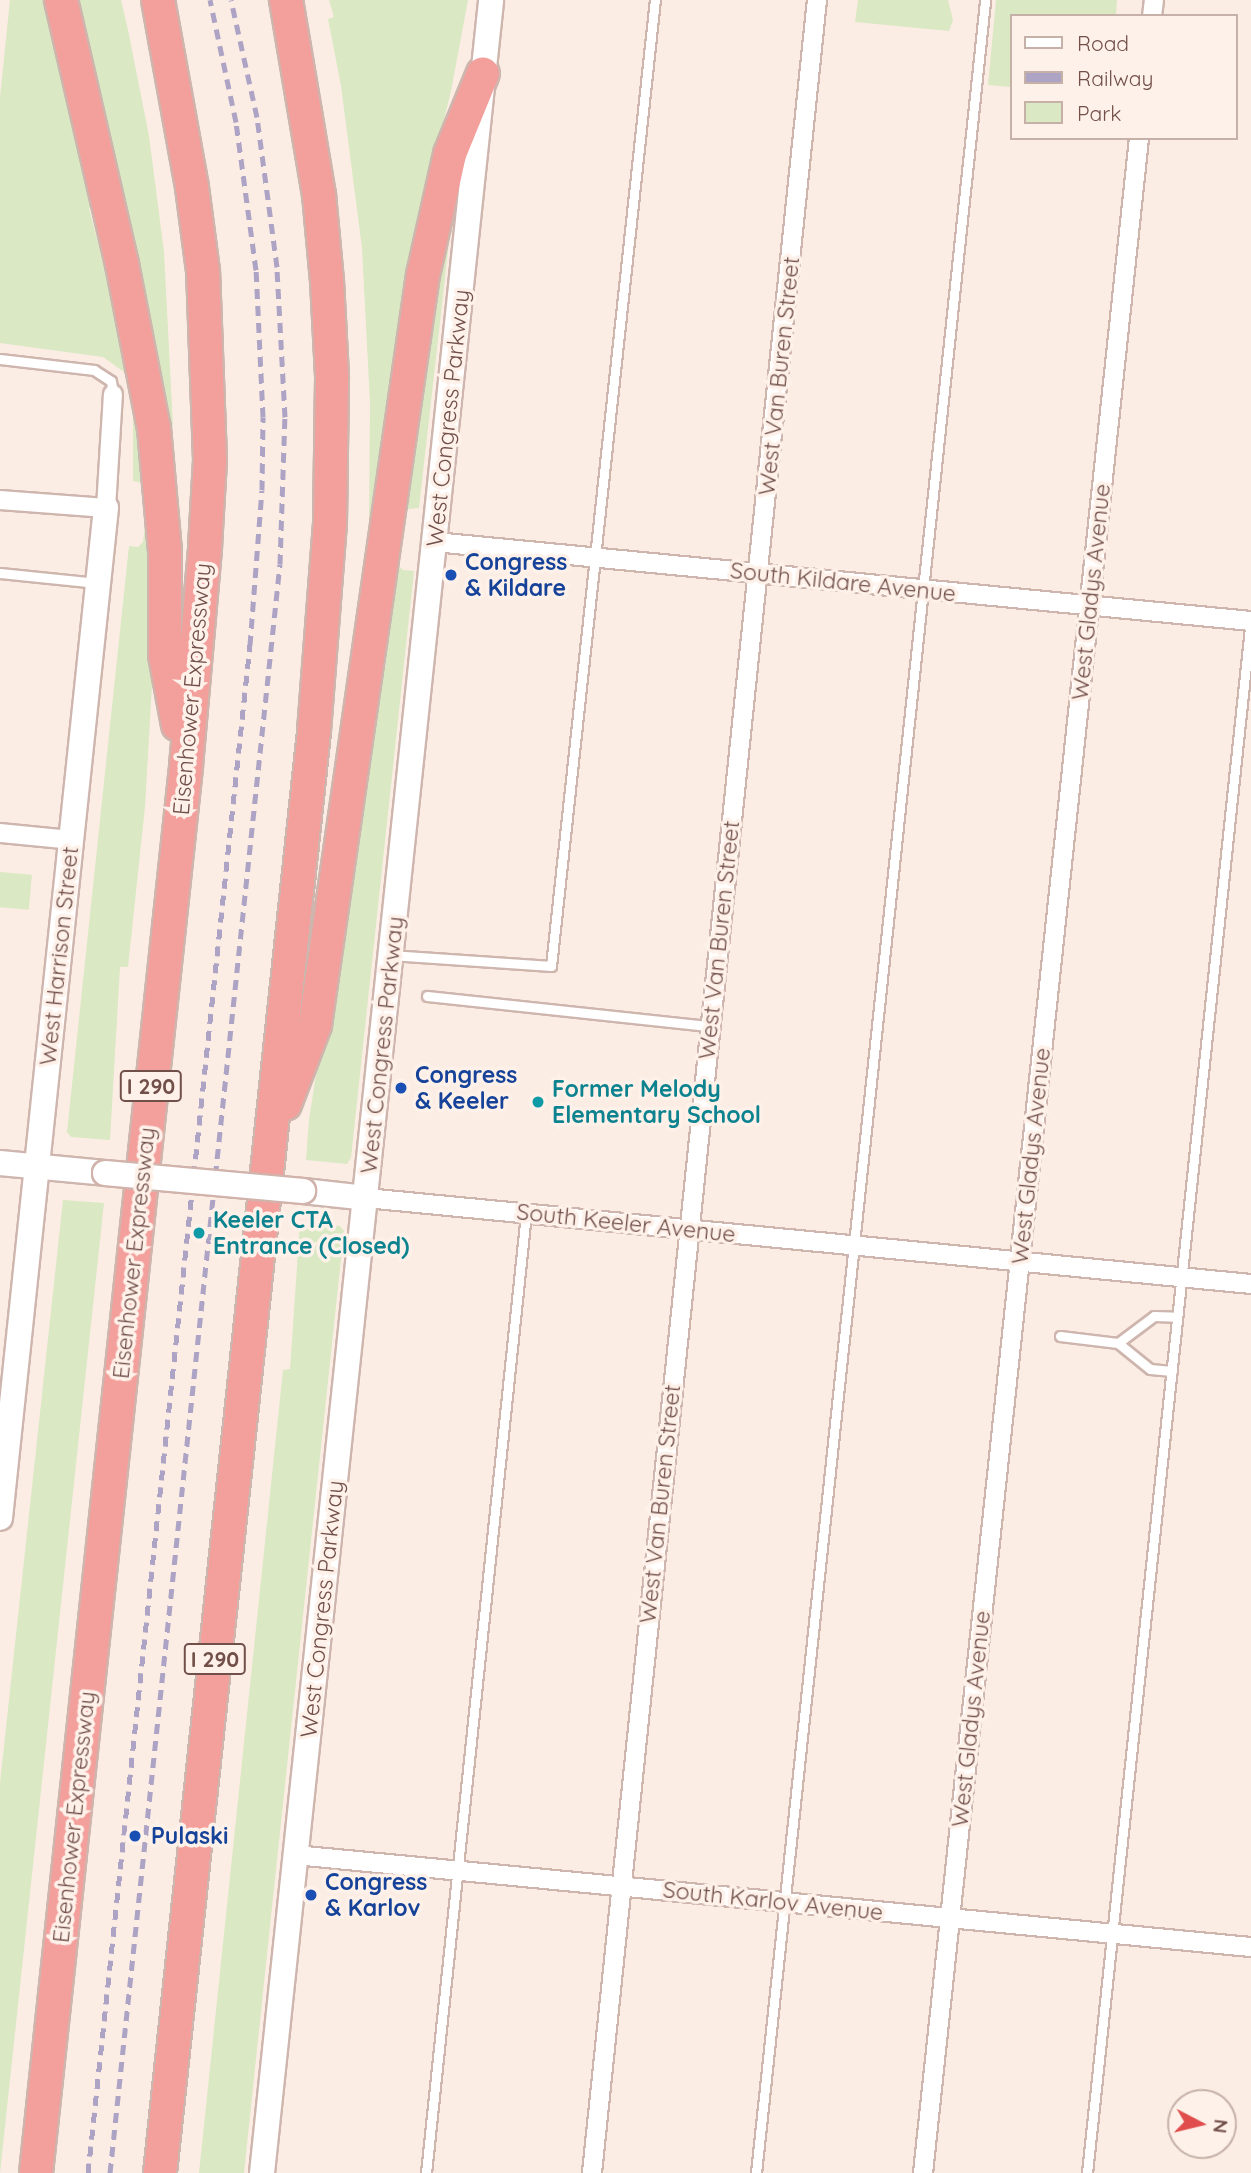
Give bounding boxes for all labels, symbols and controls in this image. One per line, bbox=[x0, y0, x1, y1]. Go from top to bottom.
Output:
legend bbox=[1010, 14, 1237, 140]
text: Road bbox=[1077, 30, 1129, 56]
text: Railway bbox=[1077, 65, 1153, 91]
text: Park bbox=[1077, 100, 1121, 126]
street label: West Van Buren Street bbox=[753, 255, 805, 497]
street label: West Congress Parkway bbox=[421, 288, 475, 548]
street label: West Gladys Avenue bbox=[1066, 482, 1116, 702]
place label: Congress & Kildare bbox=[465, 548, 567, 602]
street label: South Kildare Avenue bbox=[729, 556, 957, 608]
street label: Eisenhower Expressway bbox=[167, 562, 217, 816]
marker: Congress & Kildare bbox=[443, 567, 459, 583]
street label: West Van Buren Street bbox=[693, 819, 745, 1061]
street label: West Harrison Street bbox=[34, 845, 84, 1067]
street label: West Congress Parkway bbox=[355, 915, 409, 1175]
street label: West Gladys Avenue bbox=[1006, 1046, 1056, 1266]
place label: Congress & Keeler bbox=[415, 1061, 517, 1115]
road number: I 290 bbox=[120, 1068, 182, 1104]
place label: Former Melody Elementary School bbox=[552, 1075, 761, 1129]
marker: Congress & Keeler bbox=[393, 1080, 409, 1096]
marker: Former Melody Elementary School bbox=[530, 1094, 546, 1110]
street label: Eisenhower Expressway bbox=[107, 1126, 161, 1380]
street label: South Keeler Avenue bbox=[515, 1198, 737, 1248]
place label: Keeler CTA Entrance (Closed) bbox=[213, 1206, 409, 1260]
marker: Keeler CTA Entrance (Closed) bbox=[191, 1225, 207, 1241]
street label: West Van Buren Street bbox=[634, 1383, 686, 1625]
street label: West Congress Parkway bbox=[295, 1479, 349, 1739]
street label: West Gladys Avenue bbox=[946, 1609, 996, 1829]
road number: I 290 bbox=[184, 1642, 246, 1676]
street label: Eisenhower Expressway bbox=[47, 1690, 101, 1944]
place label: Pulaski bbox=[151, 1822, 229, 1850]
marker: Pulaski bbox=[125, 1826, 145, 1846]
place label: Congress & Karlov bbox=[325, 1868, 427, 1922]
street label: South Karlov Avenue bbox=[662, 1876, 884, 1926]
marker: Congress & Karlov bbox=[303, 1887, 319, 1903]
north arrow bbox=[1167, 2089, 1237, 2159]
text: N bbox=[1208, 2118, 1234, 2135]

